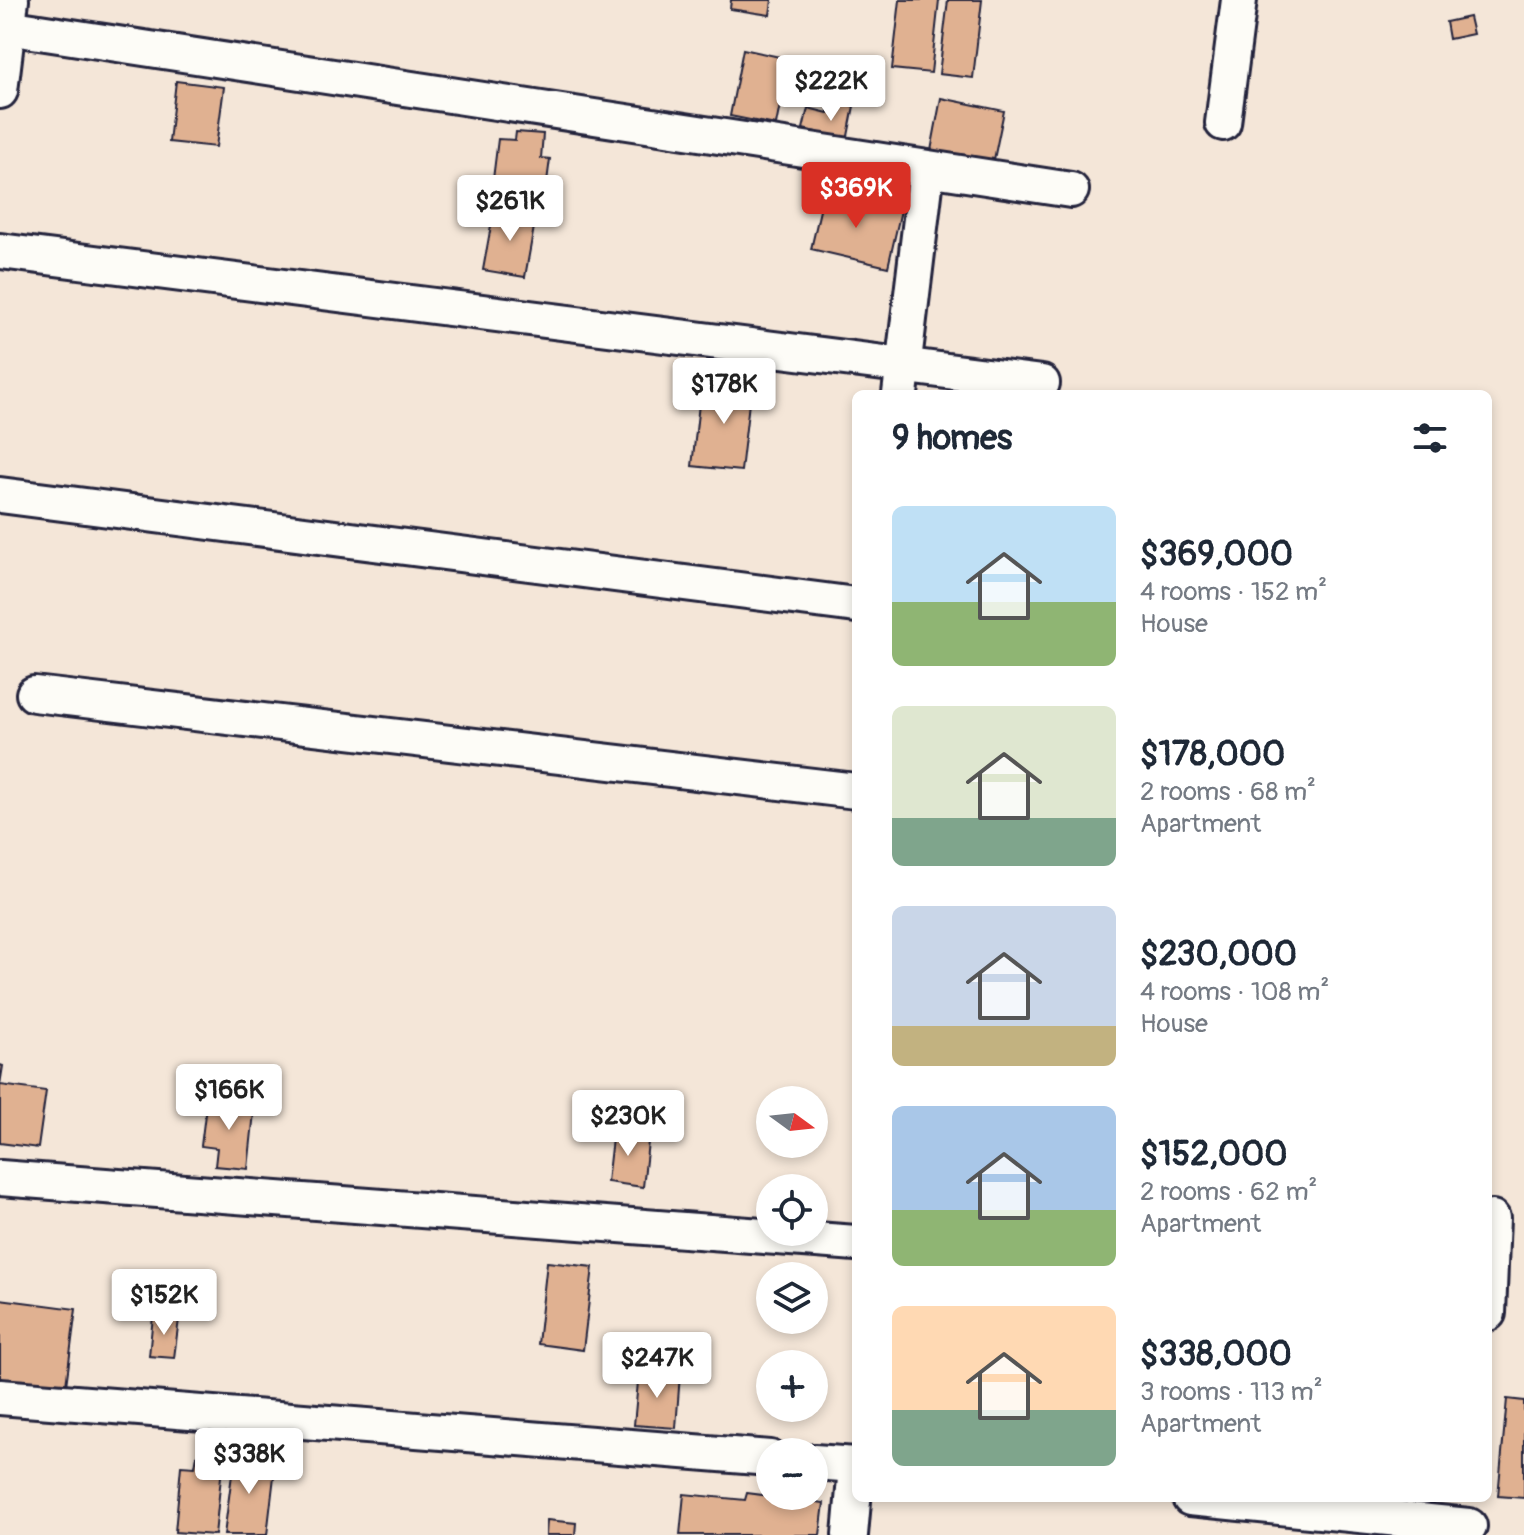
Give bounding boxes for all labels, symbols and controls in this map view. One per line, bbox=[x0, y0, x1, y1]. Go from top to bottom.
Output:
pin: $222K bbox=[775, 55, 887, 123]
text: $222K bbox=[794, 65, 868, 97]
pin: $369K bbox=[800, 162, 912, 230]
text: $369K bbox=[820, 172, 892, 204]
pin: $261K bbox=[454, 175, 566, 243]
text: $261K bbox=[475, 185, 545, 217]
pin: $178K bbox=[668, 358, 780, 426]
text: $178K bbox=[691, 368, 757, 400]
icon: filters bbox=[1408, 416, 1452, 460]
text: 9 homes bbox=[892, 417, 1012, 460]
text: $369,000 bbox=[1140, 533, 1293, 576]
icon: home bbox=[956, 538, 1052, 634]
text: 4 rooms · 152 m² bbox=[1140, 576, 1327, 608]
text: House bbox=[1140, 608, 1208, 640]
text: $178,000 bbox=[1140, 733, 1285, 776]
icon: home bbox=[956, 738, 1052, 834]
text: 2 rooms · 68 m² bbox=[1140, 776, 1316, 808]
text: Apartment bbox=[1140, 808, 1261, 840]
text: $230,000 bbox=[1140, 933, 1297, 976]
icon: home bbox=[956, 938, 1052, 1034]
text: 4 rooms · 108 m² bbox=[1140, 976, 1329, 1008]
text: House bbox=[1140, 1008, 1208, 1040]
pin: $166K bbox=[173, 1064, 285, 1132]
text: $166K bbox=[194, 1074, 264, 1106]
north arrow bbox=[756, 1086, 828, 1158]
map controls bbox=[756, 1086, 828, 1510]
pin: $230K bbox=[572, 1090, 684, 1158]
text: $230K bbox=[590, 1100, 666, 1132]
text: $152,000 bbox=[1140, 1133, 1287, 1176]
icon: home bbox=[956, 1138, 1052, 1234]
button: locate bbox=[756, 1174, 828, 1246]
text: 2 rooms · 62 m² bbox=[1140, 1176, 1317, 1208]
text: Apartment bbox=[1140, 1208, 1261, 1240]
button: layers bbox=[756, 1262, 828, 1334]
pin: $152K bbox=[108, 1269, 220, 1337]
text: $152K bbox=[130, 1279, 198, 1311]
pin: $247K bbox=[601, 1332, 713, 1400]
text: $338,000 bbox=[1140, 1333, 1292, 1376]
icon: home bbox=[956, 1338, 1052, 1434]
text: $247K bbox=[620, 1342, 694, 1374]
button: + bbox=[756, 1350, 828, 1422]
text: 3 rooms · 113 m² bbox=[1140, 1376, 1323, 1408]
text: Apartment bbox=[1140, 1408, 1261, 1440]
pin: $338K bbox=[193, 1428, 305, 1496]
text: $338K bbox=[213, 1438, 285, 1470]
button: − bbox=[756, 1438, 828, 1510]

